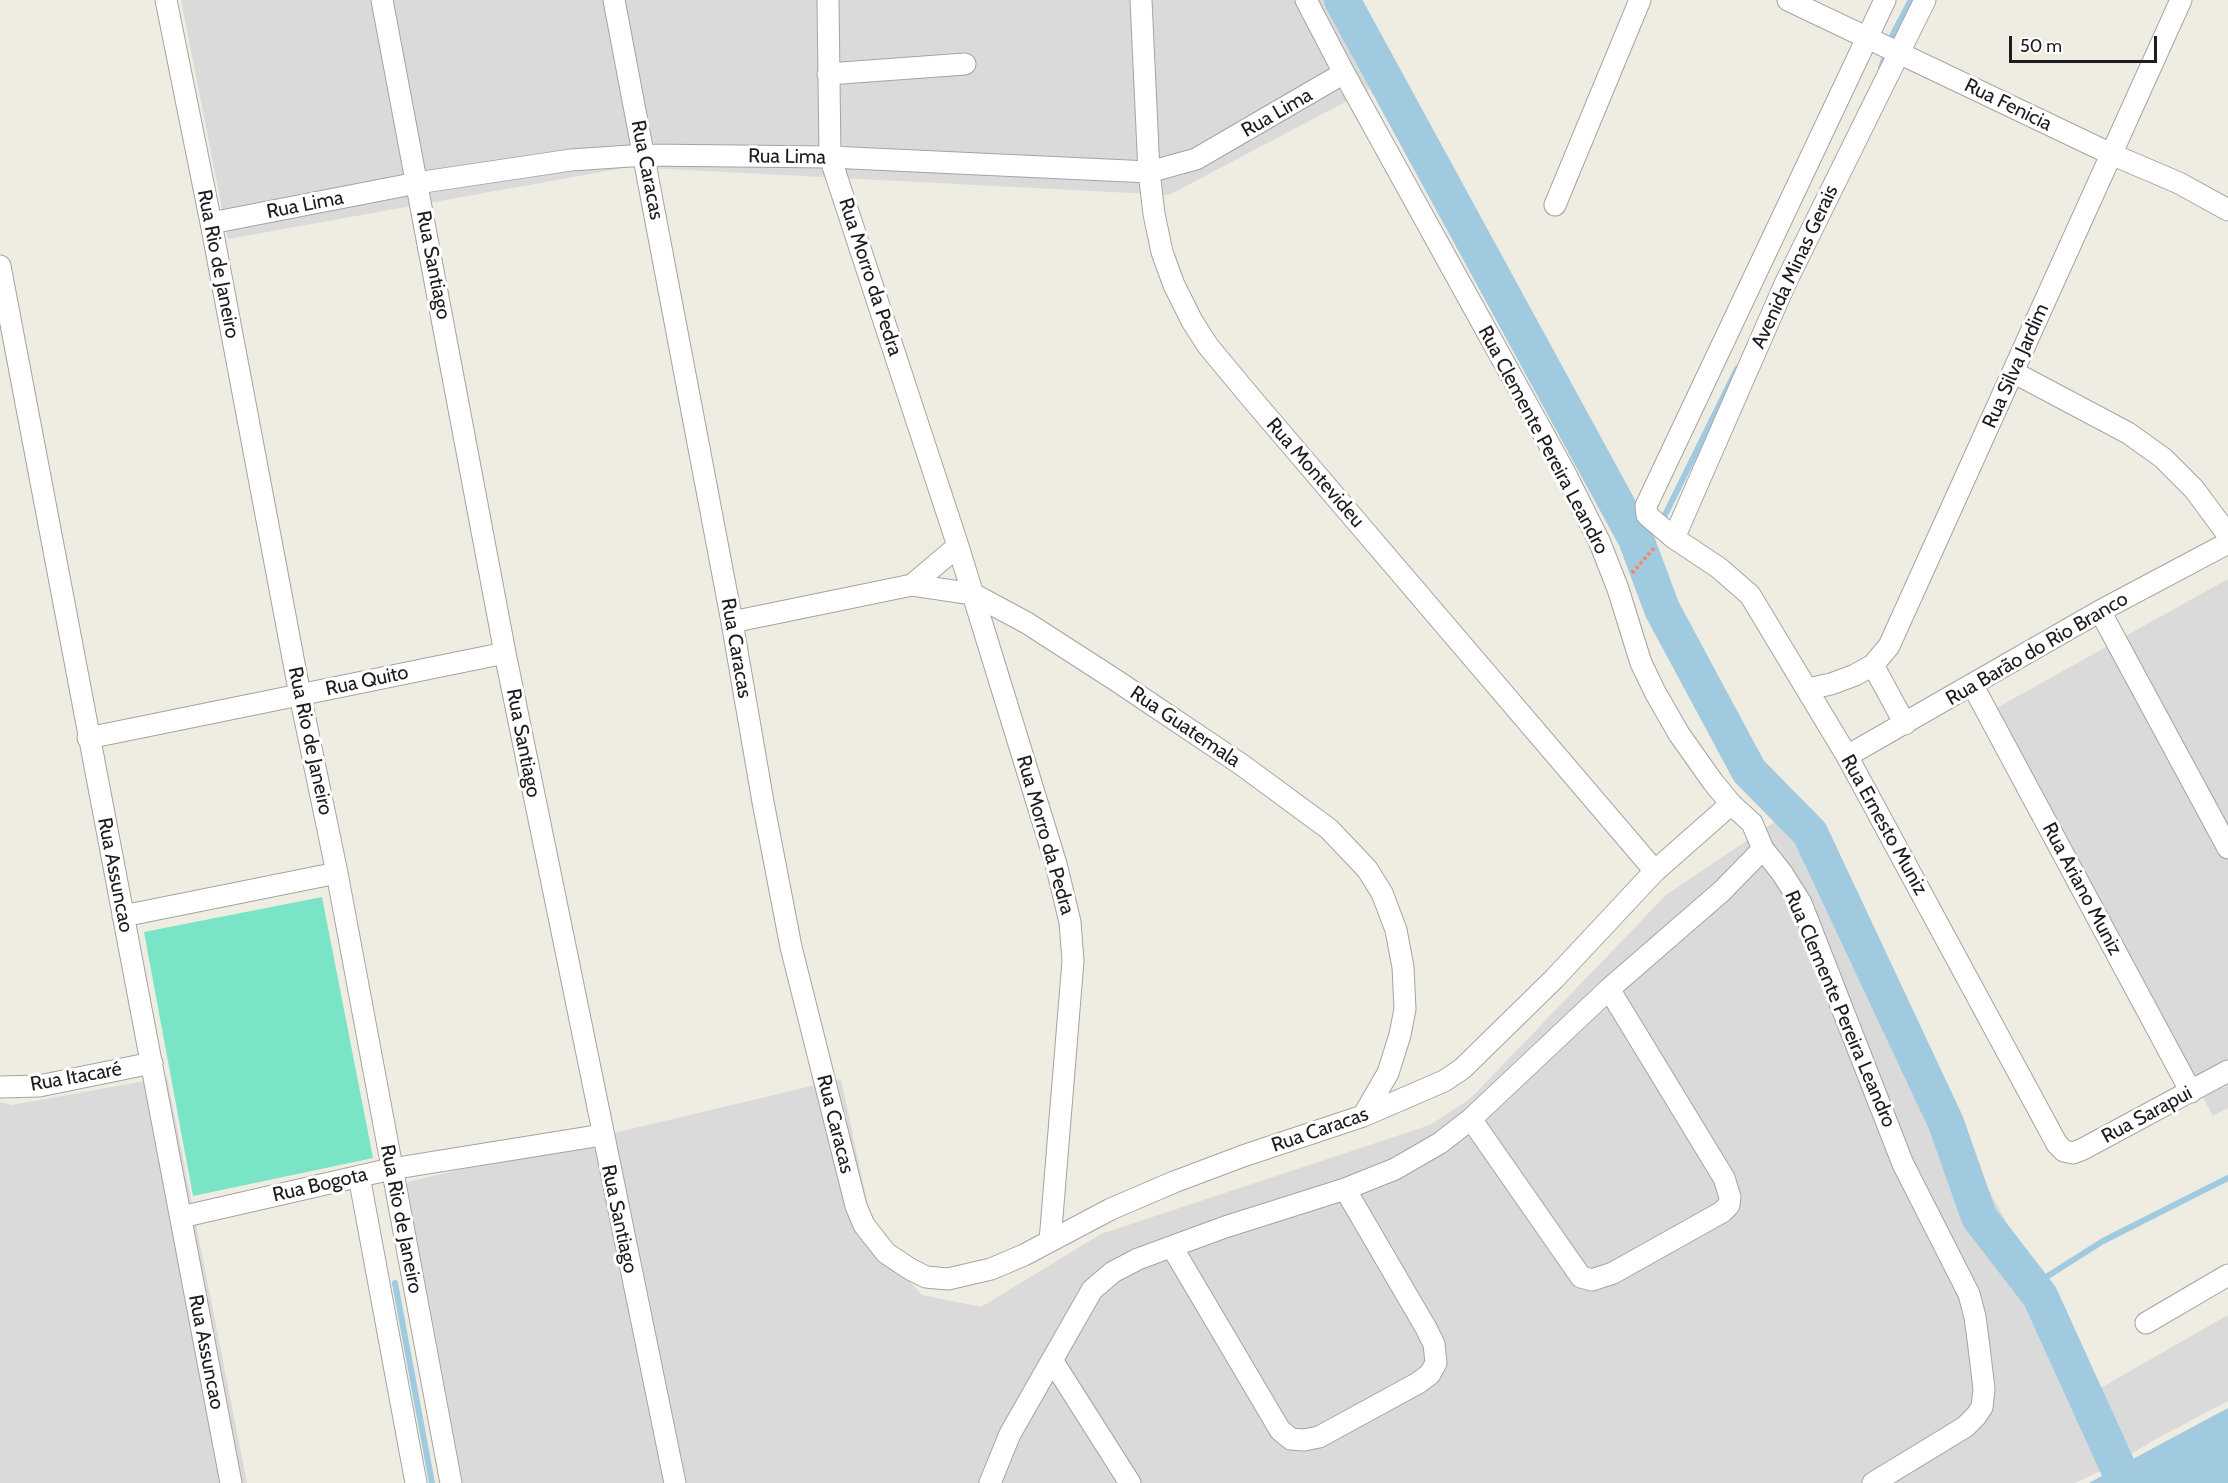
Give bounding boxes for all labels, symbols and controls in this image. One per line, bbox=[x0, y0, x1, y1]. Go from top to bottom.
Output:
scale bar bbox=[2012, 24, 2160, 62]
text: 50 m bbox=[2020, 35, 2062, 57]
street label: Rua Fenicia bbox=[1960, 73, 2056, 137]
street label: Rua Lima bbox=[1237, 83, 1317, 143]
street label: Rua Caracas bbox=[626, 118, 668, 222]
street label: Rua Lima bbox=[748, 144, 826, 170]
street label: Avenida Minas Gerais bbox=[1747, 181, 1843, 353]
street label: Rua Lima bbox=[265, 186, 345, 224]
street label: Rua Rio de Janeiro bbox=[192, 188, 244, 340]
street label: Rua Morro da Pedra bbox=[833, 195, 907, 359]
street label: Rua Santiago bbox=[411, 209, 455, 321]
street label: Rua Silva Jardim bbox=[1978, 300, 2054, 432]
street label: Rua Clemente Pereira Leandro bbox=[1473, 322, 1613, 558]
street label: Rua Montevideu bbox=[1261, 413, 1369, 533]
street label: Rua Barão do Rio Branco bbox=[1942, 587, 2132, 711]
street label: Rua Caracas bbox=[715, 596, 757, 700]
street label: Rua Quito bbox=[323, 661, 411, 701]
street label: Rua Rio de Janeiro bbox=[283, 665, 337, 817]
street label: Rua Guatemala bbox=[1125, 681, 1245, 773]
street label: Rua Santiago bbox=[501, 687, 545, 799]
street label: Rua Ernesto Muniz bbox=[1835, 751, 1933, 899]
street label: Rua Morro da Pedra bbox=[1011, 752, 1079, 918]
street label: Rua Assuncao bbox=[92, 815, 138, 935]
street label: Rua Ariano Muniz bbox=[2037, 819, 2127, 959]
street label: Rua Clemente Pereira Leandro bbox=[1779, 887, 1901, 1131]
street label: Rua Itacaré bbox=[28, 1057, 124, 1097]
street label: Rua Caracas bbox=[811, 1072, 859, 1176]
street label: Rua Sarapui bbox=[2098, 1081, 2196, 1149]
street label: Rua Caracas bbox=[1268, 1102, 1372, 1158]
street label: Rua Rio de Janeiro bbox=[375, 1143, 427, 1295]
street label: Rua Bogota bbox=[270, 1162, 370, 1208]
street label: Rua Santiago bbox=[596, 1163, 642, 1275]
street label: Rua Assuncao bbox=[183, 1292, 229, 1412]

